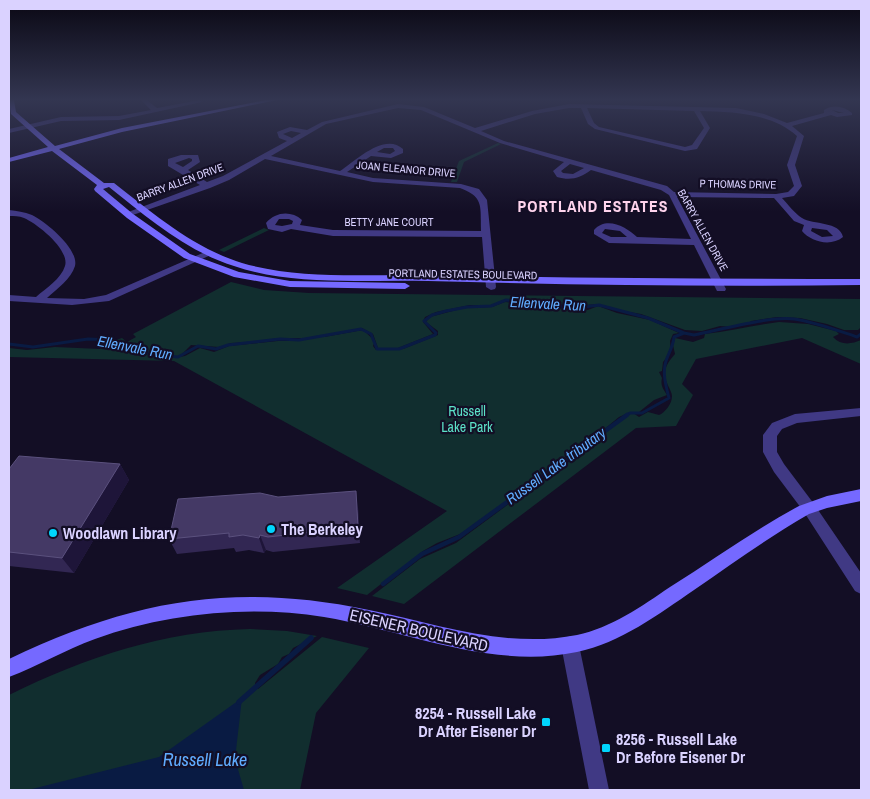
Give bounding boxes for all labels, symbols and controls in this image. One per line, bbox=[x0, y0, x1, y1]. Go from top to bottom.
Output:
street label: JOAN ELEANOR DRIVE bbox=[356, 158, 456, 180]
street label: BARRY ALLEN DRIVE bbox=[135, 160, 225, 204]
street label: P THOMAS DRIVE bbox=[699, 176, 777, 192]
street label: BARRY ALLEN DRIVE bbox=[675, 187, 731, 273]
district label: PORTLAND ESTATES bbox=[517, 195, 669, 217]
street label: BETTY JANE COURT bbox=[345, 215, 434, 229]
street label: PORTLAND ESTATES BOULEVARD bbox=[389, 266, 537, 282]
water label: Ellenvale Run bbox=[510, 291, 587, 316]
water label: Ellenvale Run bbox=[96, 330, 174, 365]
park label: Russell Lake Park bbox=[441, 402, 493, 436]
water label: Russell Lake tributary bbox=[501, 422, 611, 509]
place label: The Berkeley bbox=[281, 518, 363, 540]
place label: Woodlawn Library bbox=[63, 522, 177, 544]
marker: The Berkeley bbox=[265, 523, 277, 535]
marker: Woodlawn Library bbox=[47, 527, 59, 539]
street label: EISENER BOULEVARD bbox=[348, 603, 490, 657]
place label: 8254 - Russell Lake Dr After Eisener Dr bbox=[415, 702, 537, 742]
marker: 8254 - Russell Lake Dr After Eisener Dr bbox=[540, 716, 552, 728]
place label: 8256 - Russell Lake Dr Before Eisener Dr bbox=[616, 728, 746, 768]
marker: 8256 - Russell Lake Dr Before Eisener Dr bbox=[600, 742, 612, 754]
water label: Russell Lake bbox=[163, 747, 247, 772]

